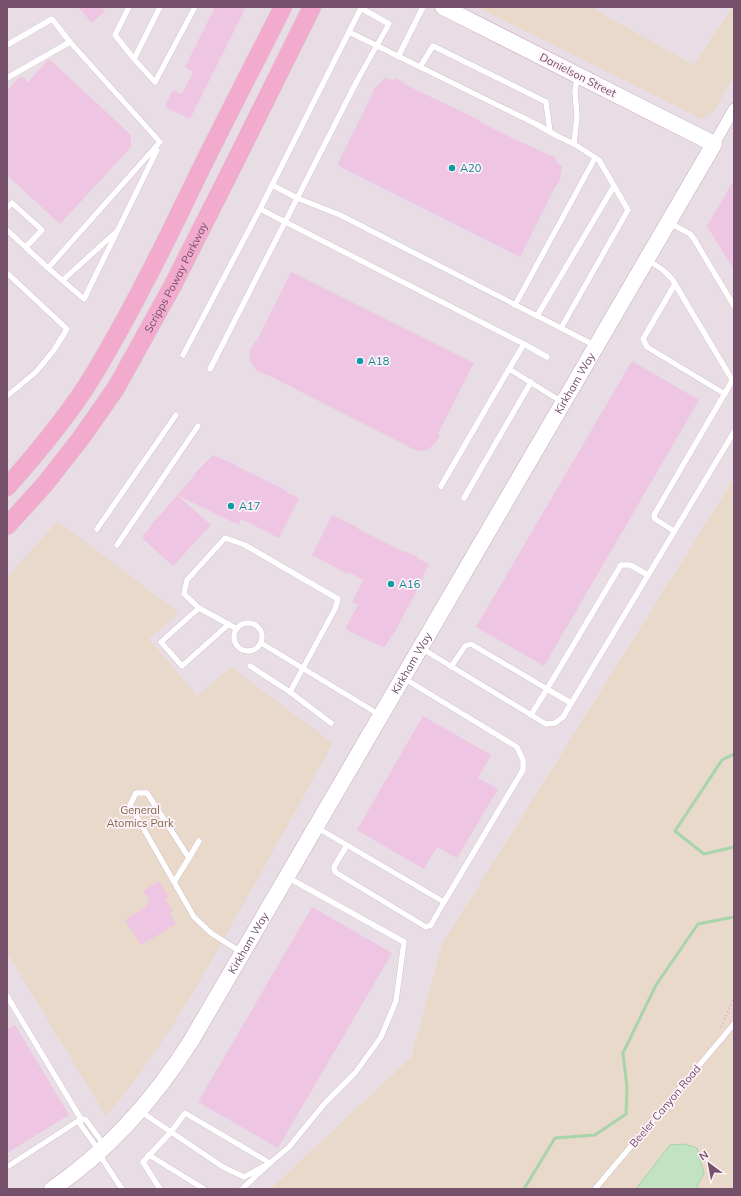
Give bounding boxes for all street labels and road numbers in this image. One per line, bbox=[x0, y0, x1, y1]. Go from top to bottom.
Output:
street label: Danielson Street bbox=[537, 50, 619, 100]
street label: Scripps Poway Parkway bbox=[141, 219, 211, 335]
street label: Kirkham Way bbox=[551, 350, 598, 416]
street label: Kirkham Way bbox=[388, 630, 435, 696]
street label: Kirkham Way bbox=[225, 909, 272, 976]
street label: Beeler Canyon Road bbox=[626, 1062, 704, 1150]

